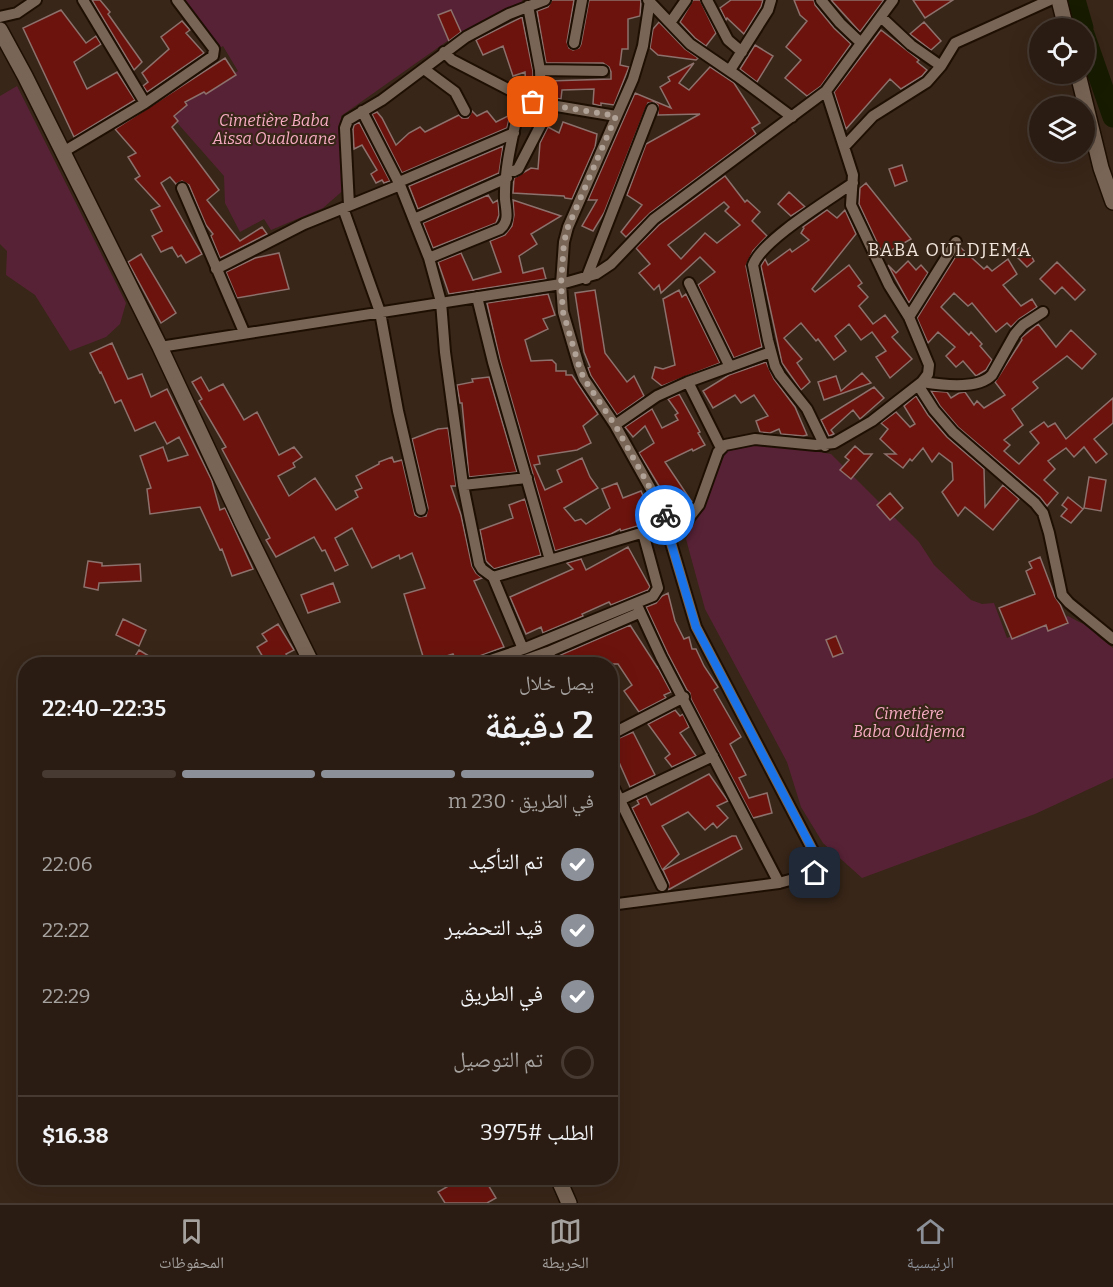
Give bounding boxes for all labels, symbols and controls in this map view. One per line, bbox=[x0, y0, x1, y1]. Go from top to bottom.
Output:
map controls bbox=[1029, 18, 1095, 162]
button: locate bbox=[1029, 18, 1095, 84]
pin bbox=[507, 76, 558, 127]
icon: bag bbox=[516, 85, 549, 118]
button: layers bbox=[1029, 96, 1095, 162]
park label: Cimetière Baba Aissa Oualouane bbox=[211, 111, 336, 148]
district label: BABA OULDJEMA bbox=[868, 239, 1032, 261]
courier bbox=[635, 485, 695, 545]
icon: bike bbox=[649, 499, 682, 532]
text: يصل خلال bbox=[519, 671, 594, 695]
text: 22:35–22:40 bbox=[42, 695, 166, 722]
text: 2 دقيقة bbox=[484, 702, 594, 748]
park label: Cimetière Baba Ouldjema bbox=[853, 704, 965, 741]
text: في الطريق · 230 m bbox=[448, 789, 594, 813]
pin bbox=[789, 847, 840, 898]
text: تم التأكيد bbox=[469, 848, 543, 875]
icon: check bbox=[561, 848, 594, 881]
text: 22:06 bbox=[42, 852, 93, 876]
icon: home bbox=[798, 856, 831, 889]
text: قيد التحضير bbox=[445, 914, 543, 941]
icon: check bbox=[561, 914, 594, 947]
text: 22:22 bbox=[42, 918, 90, 942]
text: في الطريق bbox=[460, 980, 543, 1007]
icon: check bbox=[561, 980, 594, 1013]
text: 22:29 bbox=[42, 984, 91, 1008]
text: تم التوصيل bbox=[453, 1046, 543, 1073]
text: الطلب #3975 bbox=[480, 1119, 594, 1146]
text: $16.38 bbox=[42, 1122, 109, 1149]
tab: المحفوظات bbox=[159, 1215, 224, 1278]
tab: الخريطة bbox=[542, 1215, 589, 1278]
tab: الرئيسية bbox=[907, 1215, 954, 1278]

